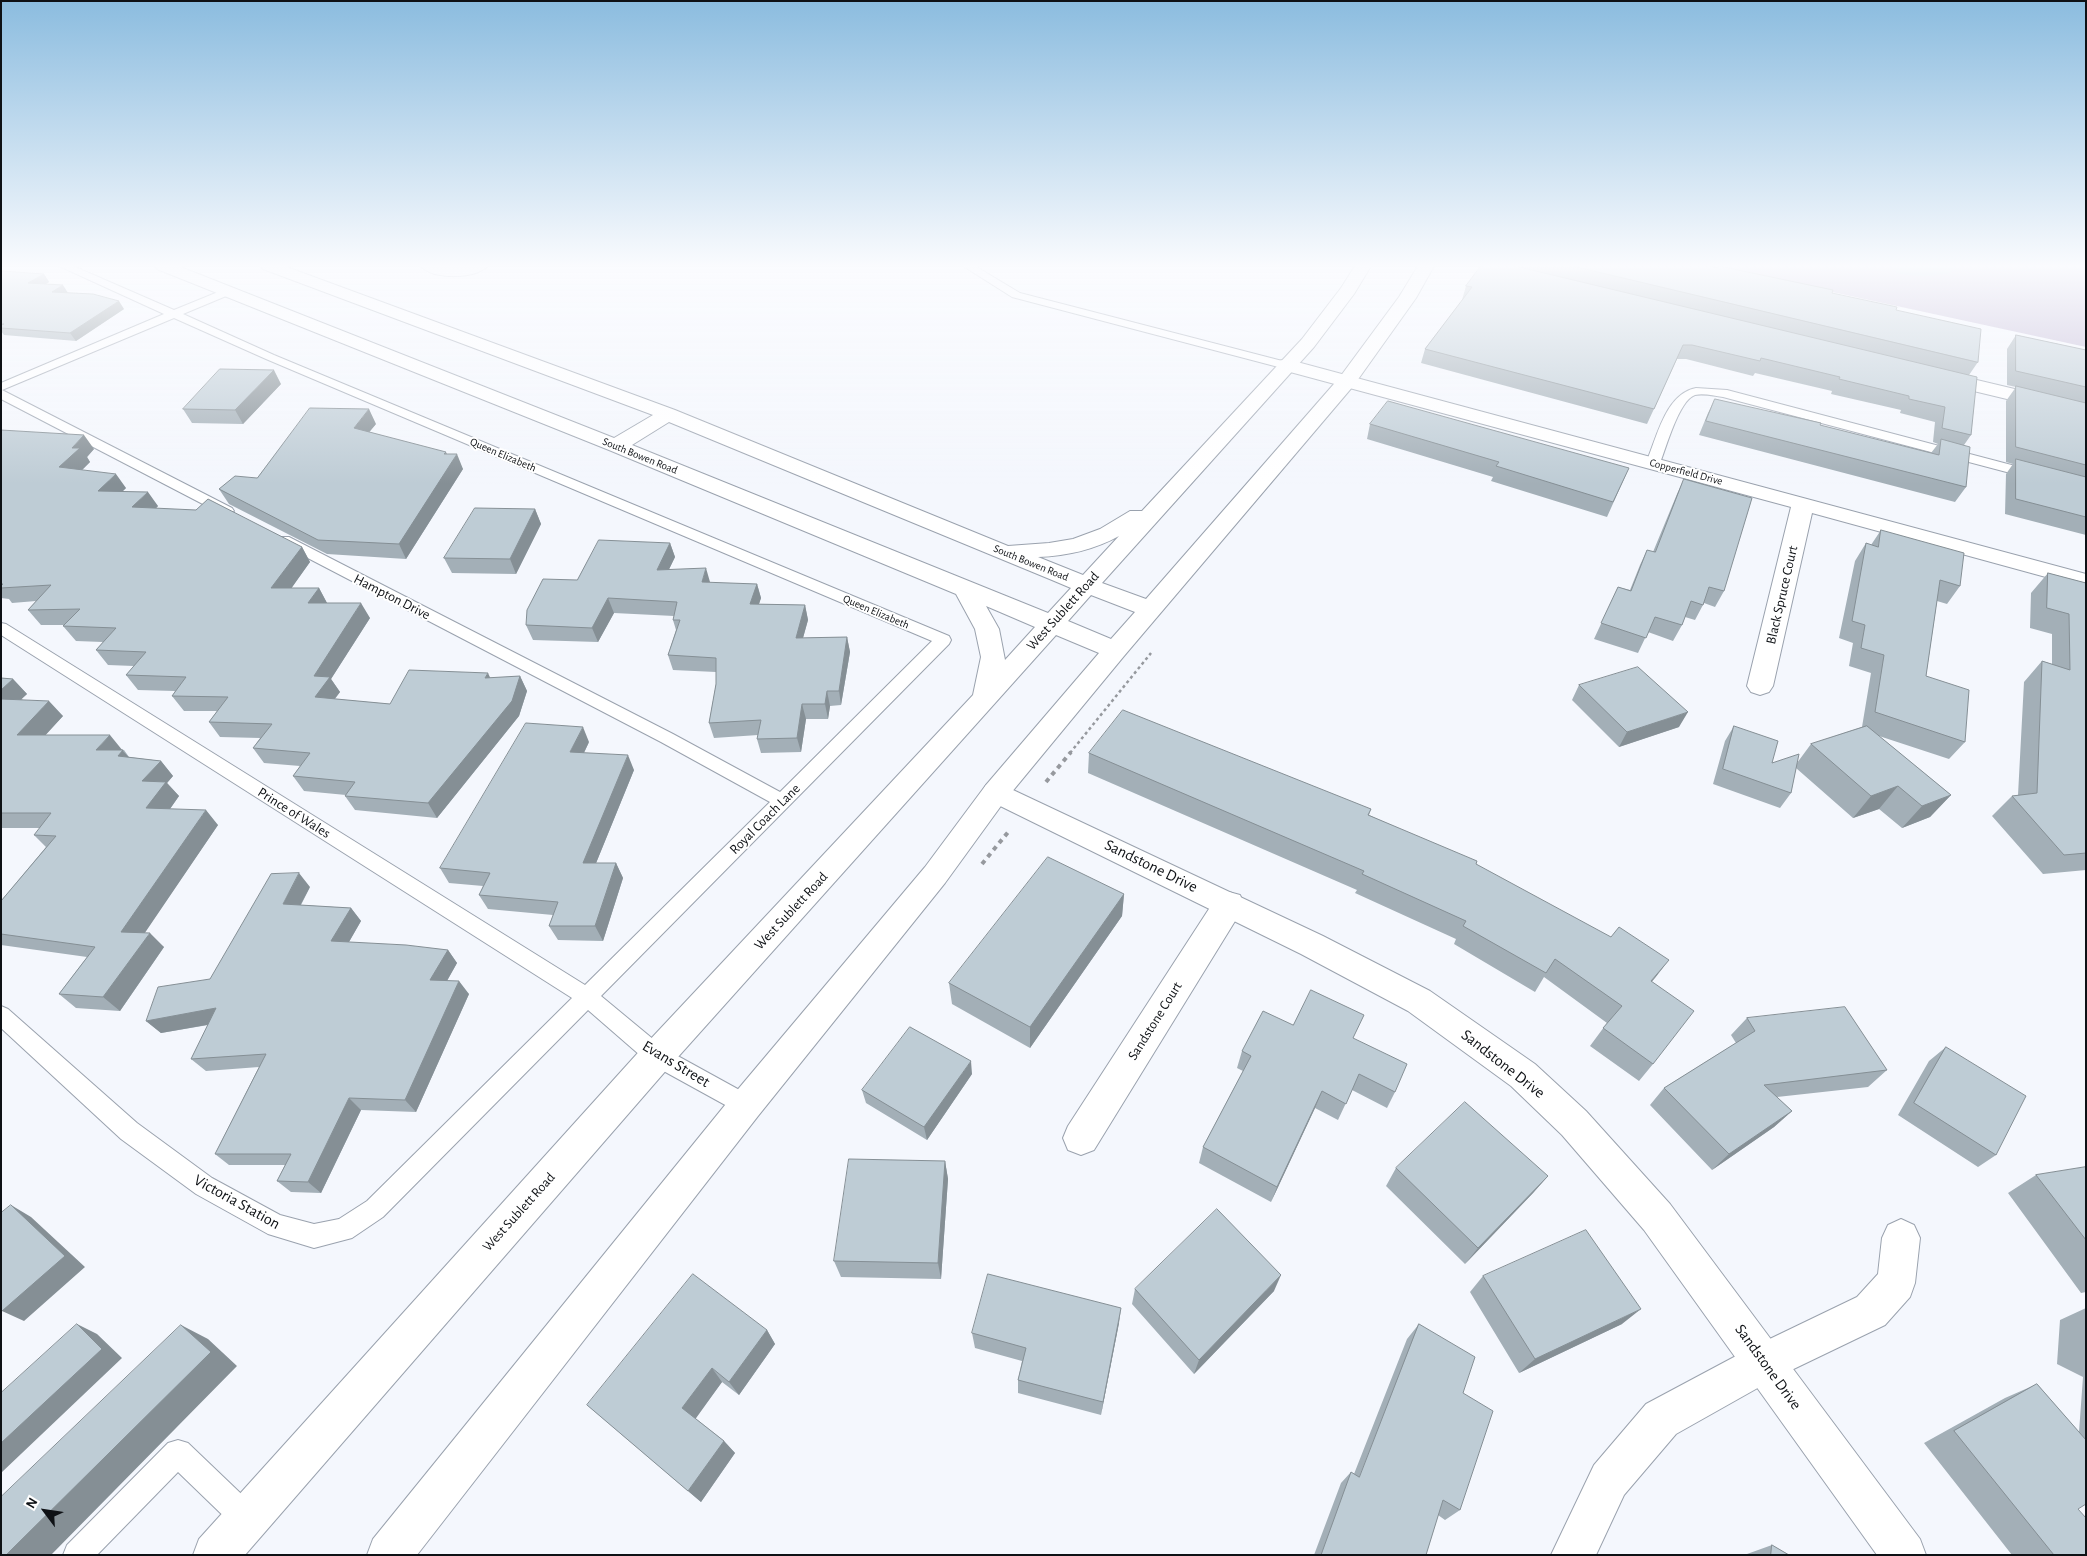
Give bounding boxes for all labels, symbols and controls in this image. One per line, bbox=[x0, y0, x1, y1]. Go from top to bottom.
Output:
street label: Queen Elizabeth bbox=[468, 435, 538, 475]
street label: South Bowen Road bbox=[601, 435, 679, 477]
street label: Copperfield Drive bbox=[1648, 456, 1724, 488]
street label: South Bowen Road bbox=[992, 542, 1070, 584]
street label: Black Spruce Court bbox=[1762, 544, 1802, 646]
street label: West Sublett Road bbox=[1023, 568, 1103, 654]
street label: Hampton Drive bbox=[351, 571, 433, 623]
street label: Queen Elizabeth bbox=[841, 592, 911, 632]
street label: Royal Coach Lane bbox=[726, 780, 804, 858]
street label: Prince of Wales bbox=[254, 784, 334, 842]
street label: Sandstone Drive bbox=[1101, 835, 1201, 897]
street label: West Sublett Road bbox=[751, 869, 831, 953]
street label: Sandstone Court bbox=[1124, 979, 1186, 1063]
street label: Sandstone Drive bbox=[1457, 1025, 1549, 1103]
street label: Evans Street bbox=[639, 1036, 713, 1092]
street label: West Sublett Road bbox=[479, 1169, 559, 1255]
street label: Victoria Station bbox=[191, 1170, 283, 1234]
street label: Sandstone Drive bbox=[1731, 1320, 1805, 1414]
north arrow bbox=[20, 1486, 70, 1536]
text: N bbox=[24, 1496, 41, 1511]

